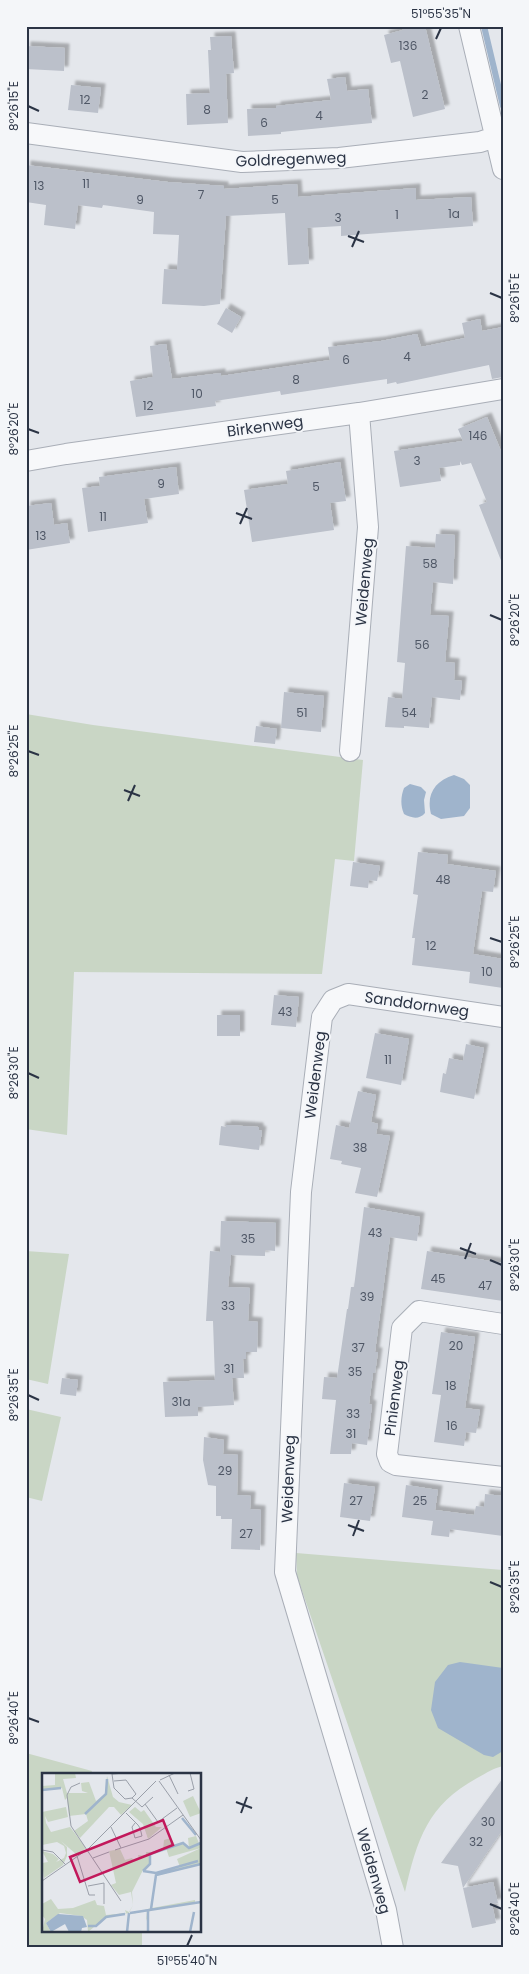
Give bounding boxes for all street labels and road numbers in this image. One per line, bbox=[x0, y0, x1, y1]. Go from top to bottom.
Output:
street label: Goldregenweg bbox=[235, 147, 347, 171]
street label: Birkenweg bbox=[225, 410, 305, 442]
street label: Weidenweg bbox=[350, 537, 378, 627]
street label: Sanddornweg bbox=[363, 986, 471, 1022]
street label: Weidenweg bbox=[299, 1030, 331, 1120]
street label: Pinienweg bbox=[379, 1359, 409, 1437]
street label: Weidenweg bbox=[276, 1434, 300, 1524]
street label: Weidenweg bbox=[352, 1826, 396, 1916]

